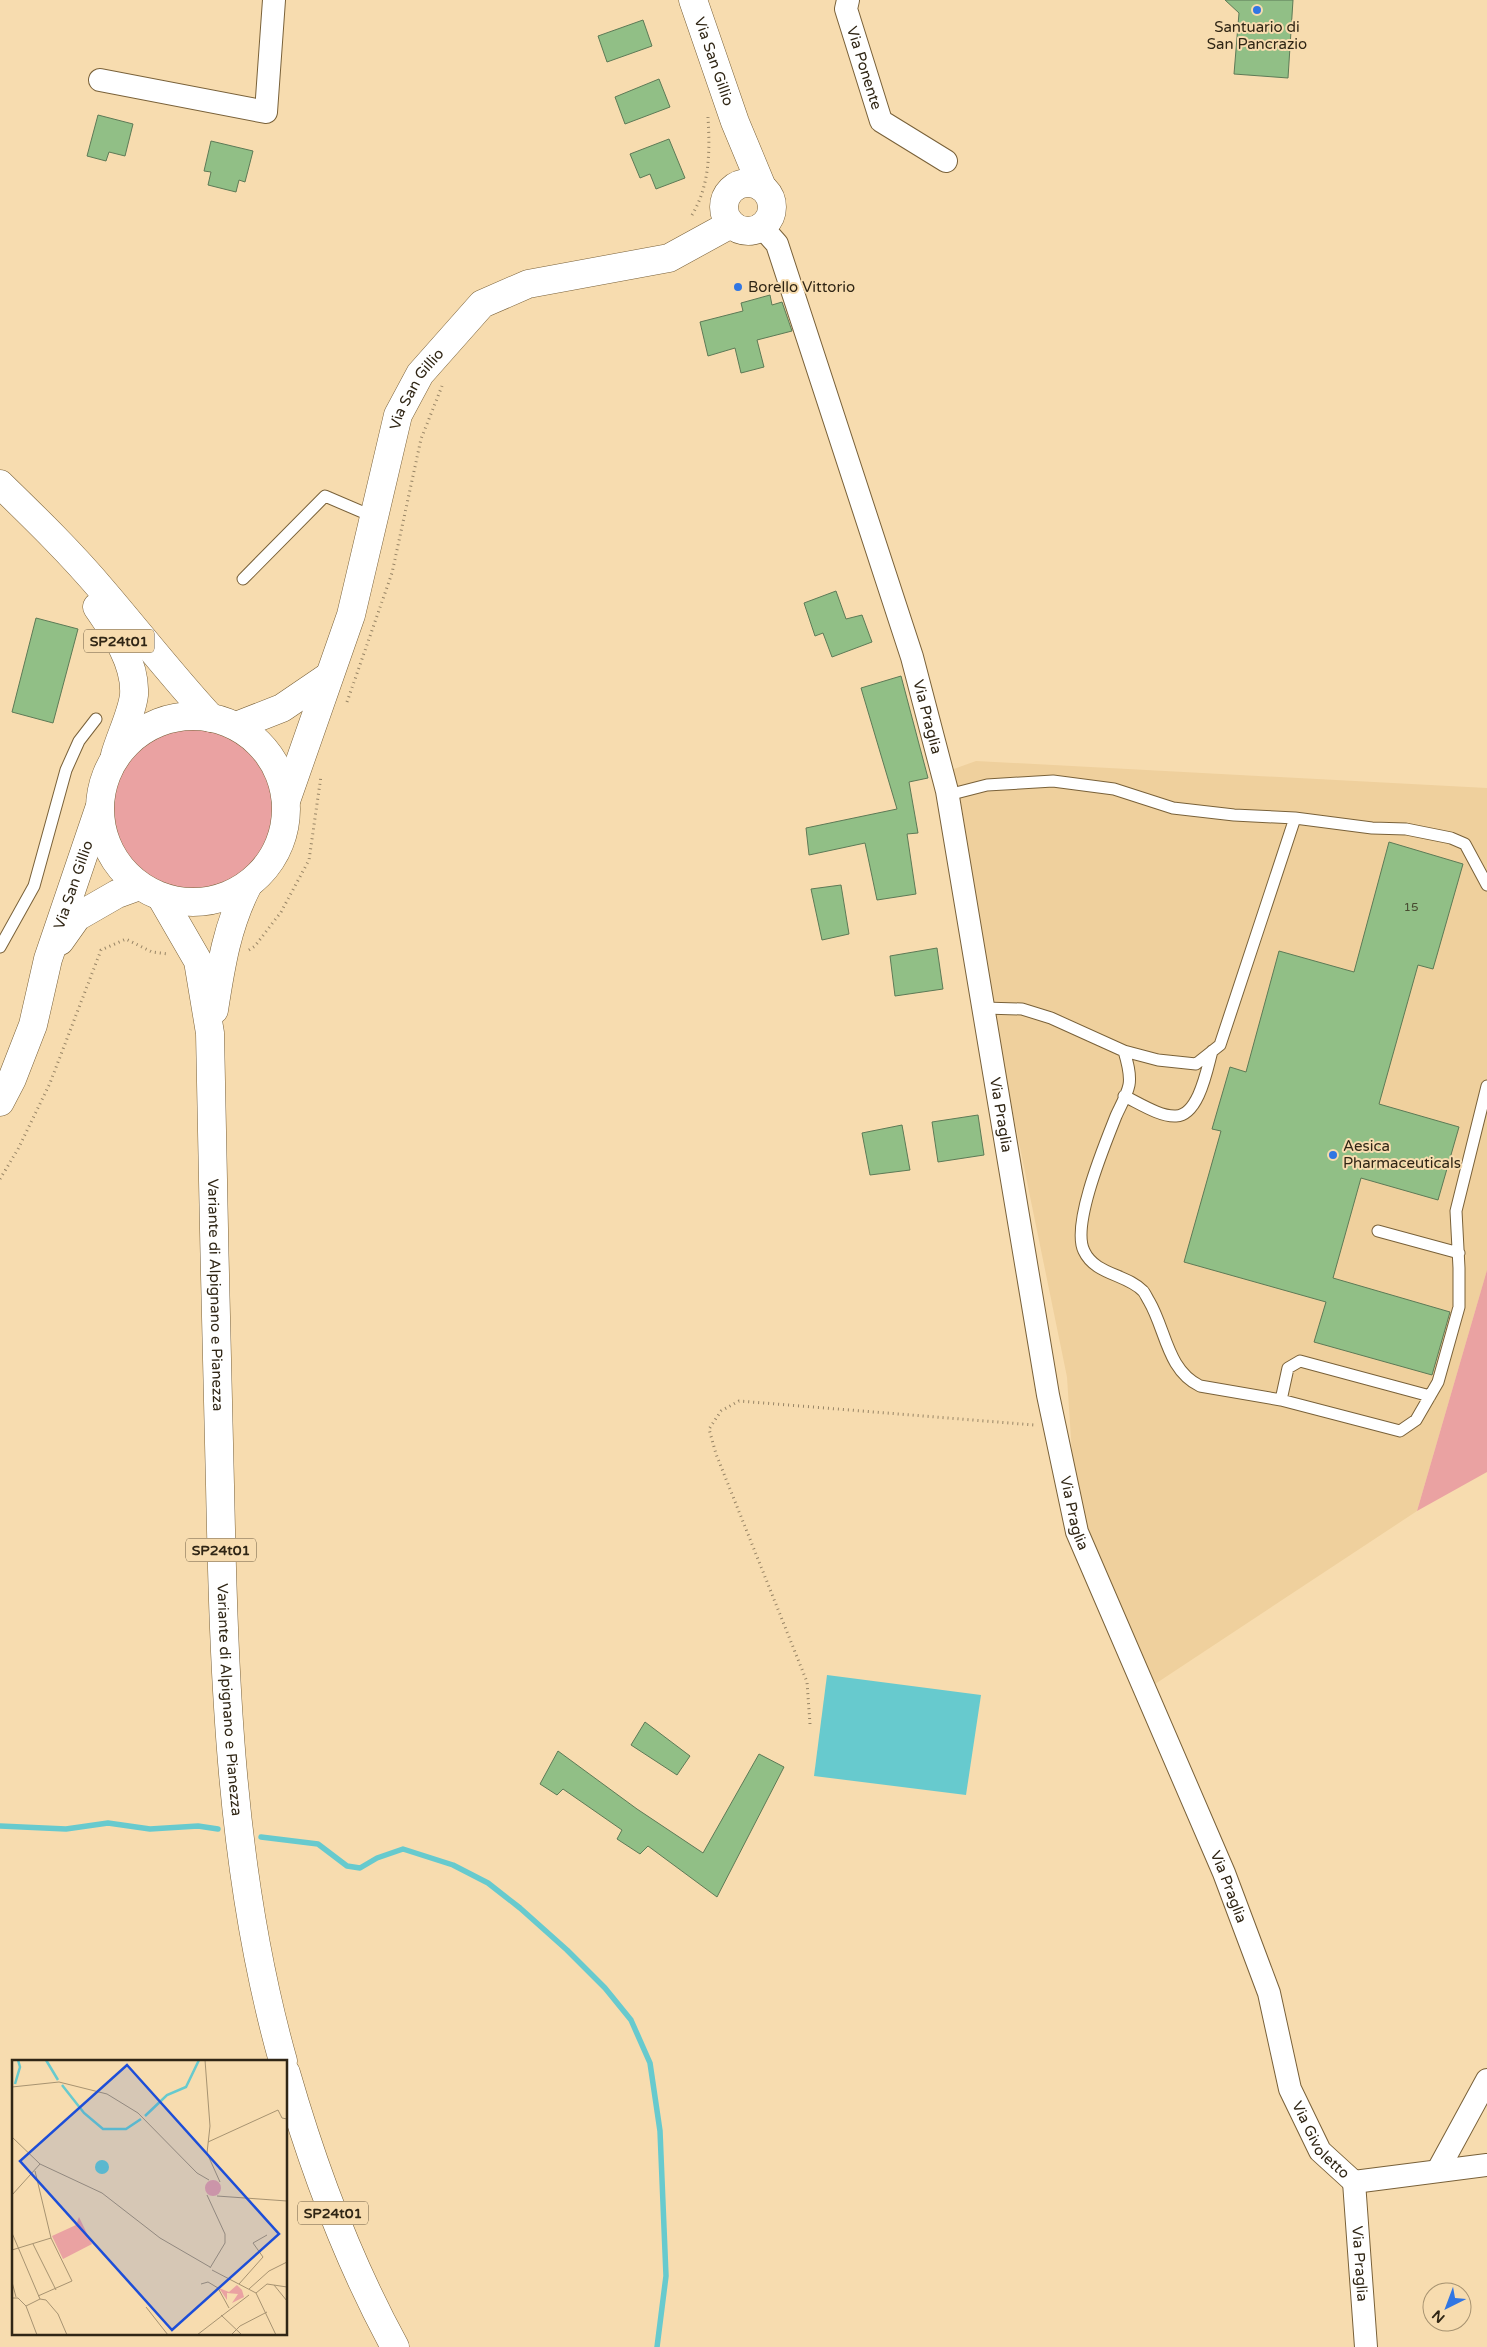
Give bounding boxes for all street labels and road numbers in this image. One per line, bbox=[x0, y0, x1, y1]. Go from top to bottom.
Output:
street label: Via San Gillio bbox=[691, 15, 738, 108]
street label: Via Ponente bbox=[843, 24, 886, 112]
street label: Via San Gillio bbox=[386, 345, 447, 431]
road number: SP24t01 bbox=[84, 630, 154, 652]
street label: Via Praglia bbox=[909, 678, 946, 756]
street label: Via San Gillio bbox=[50, 838, 97, 931]
street label: Via Praglia bbox=[986, 1076, 1016, 1154]
street label: Variante di Alpignano e Pianezza bbox=[204, 1178, 227, 1412]
street label: Via Praglia bbox=[1056, 1474, 1093, 1553]
road number: SP24t01 bbox=[186, 1538, 256, 1562]
street label: Variante di Alpignano e Pianezza bbox=[213, 1583, 246, 1817]
street label: Via Praglia bbox=[1206, 1848, 1251, 1925]
street label: Via Givoletto bbox=[1288, 2098, 1353, 2182]
road number: SP24t01 bbox=[298, 2202, 368, 2224]
street label: Via Praglia bbox=[1348, 2225, 1372, 2302]

